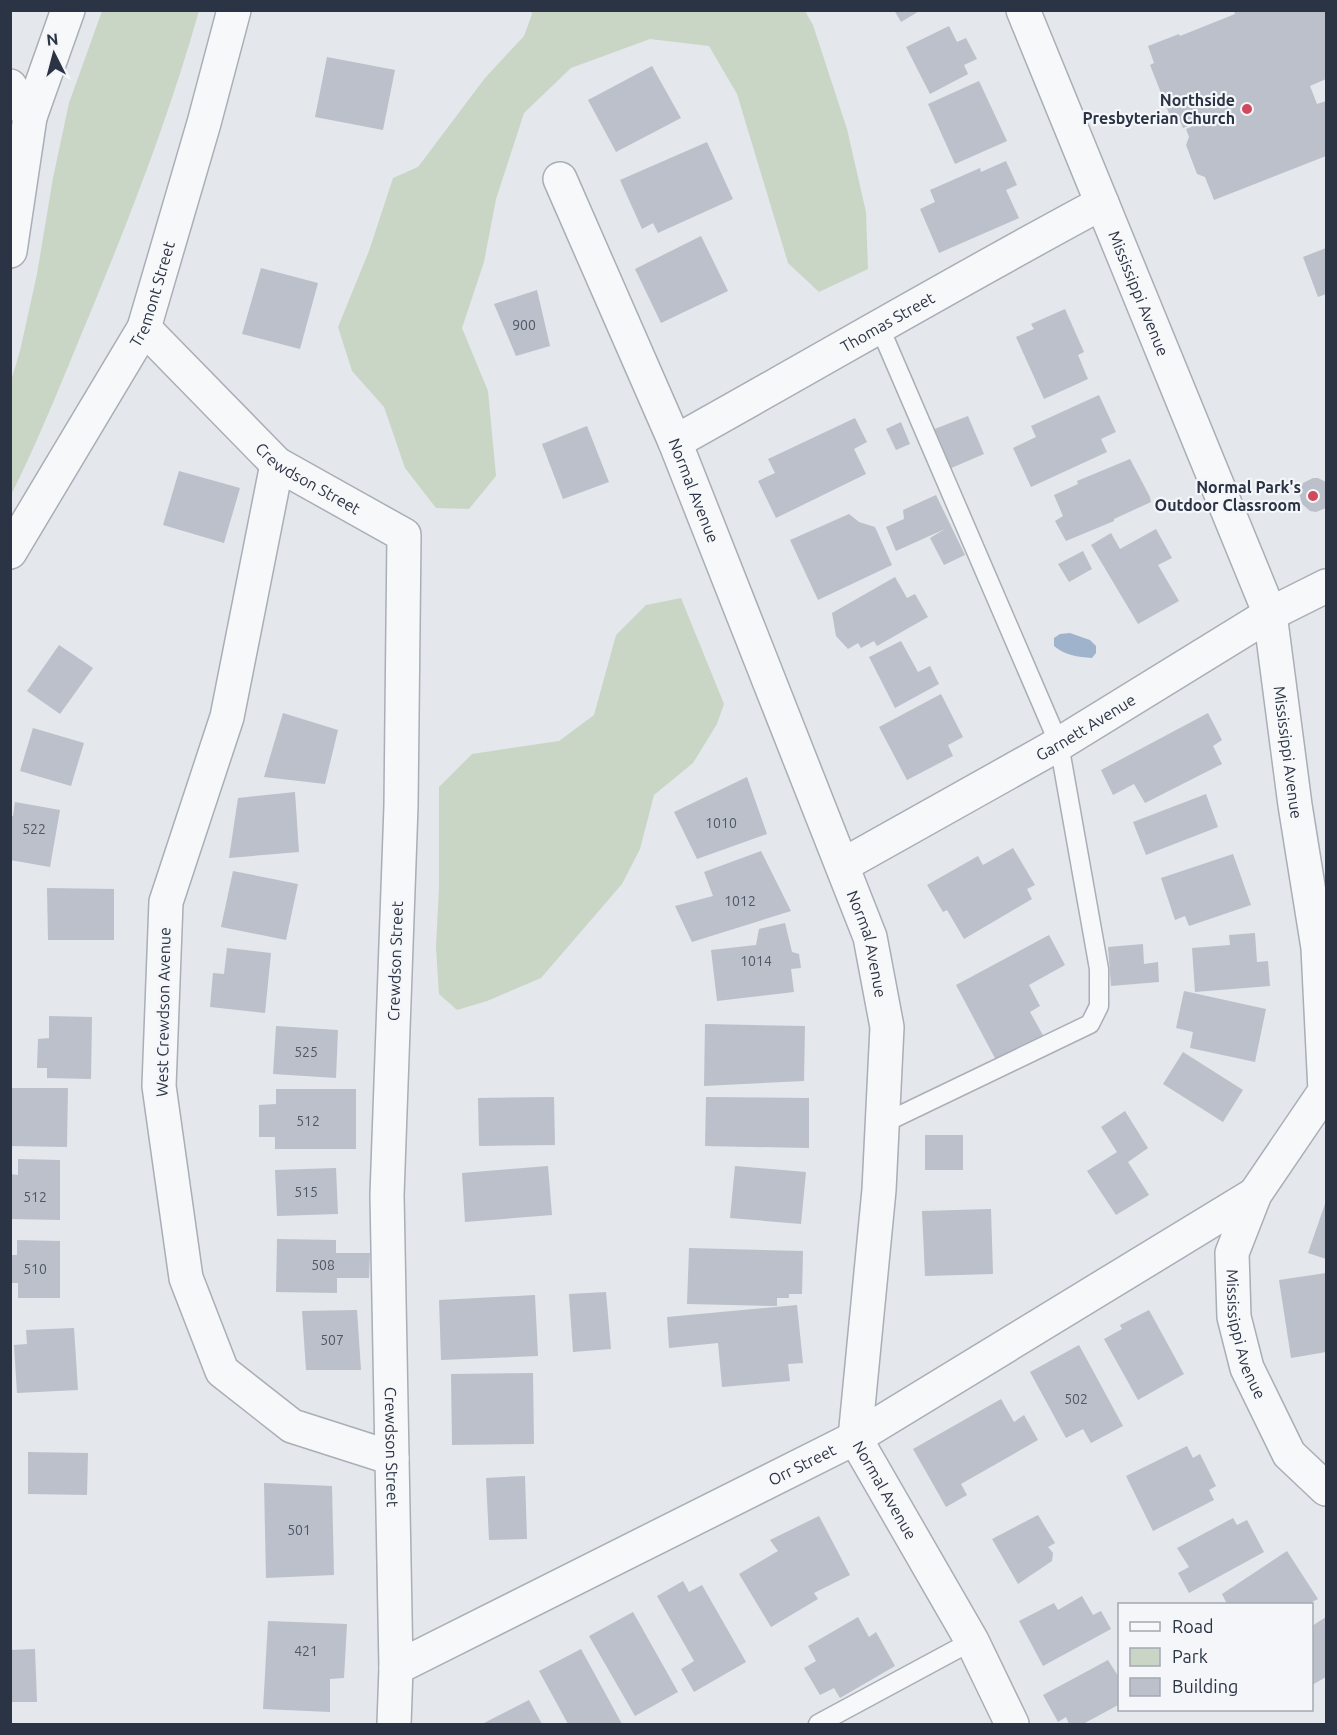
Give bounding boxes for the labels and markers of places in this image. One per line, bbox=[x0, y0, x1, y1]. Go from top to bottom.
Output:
place label: Northside Presbyterian Church bbox=[1082, 91, 1235, 127]
marker: Northside Presbyterian Church bbox=[1240, 102, 1254, 116]
place label: Normal Park's Outdoor Classroom bbox=[1155, 478, 1301, 514]
marker: Normal Park's Outdoor Classroom bbox=[1306, 489, 1320, 503]

